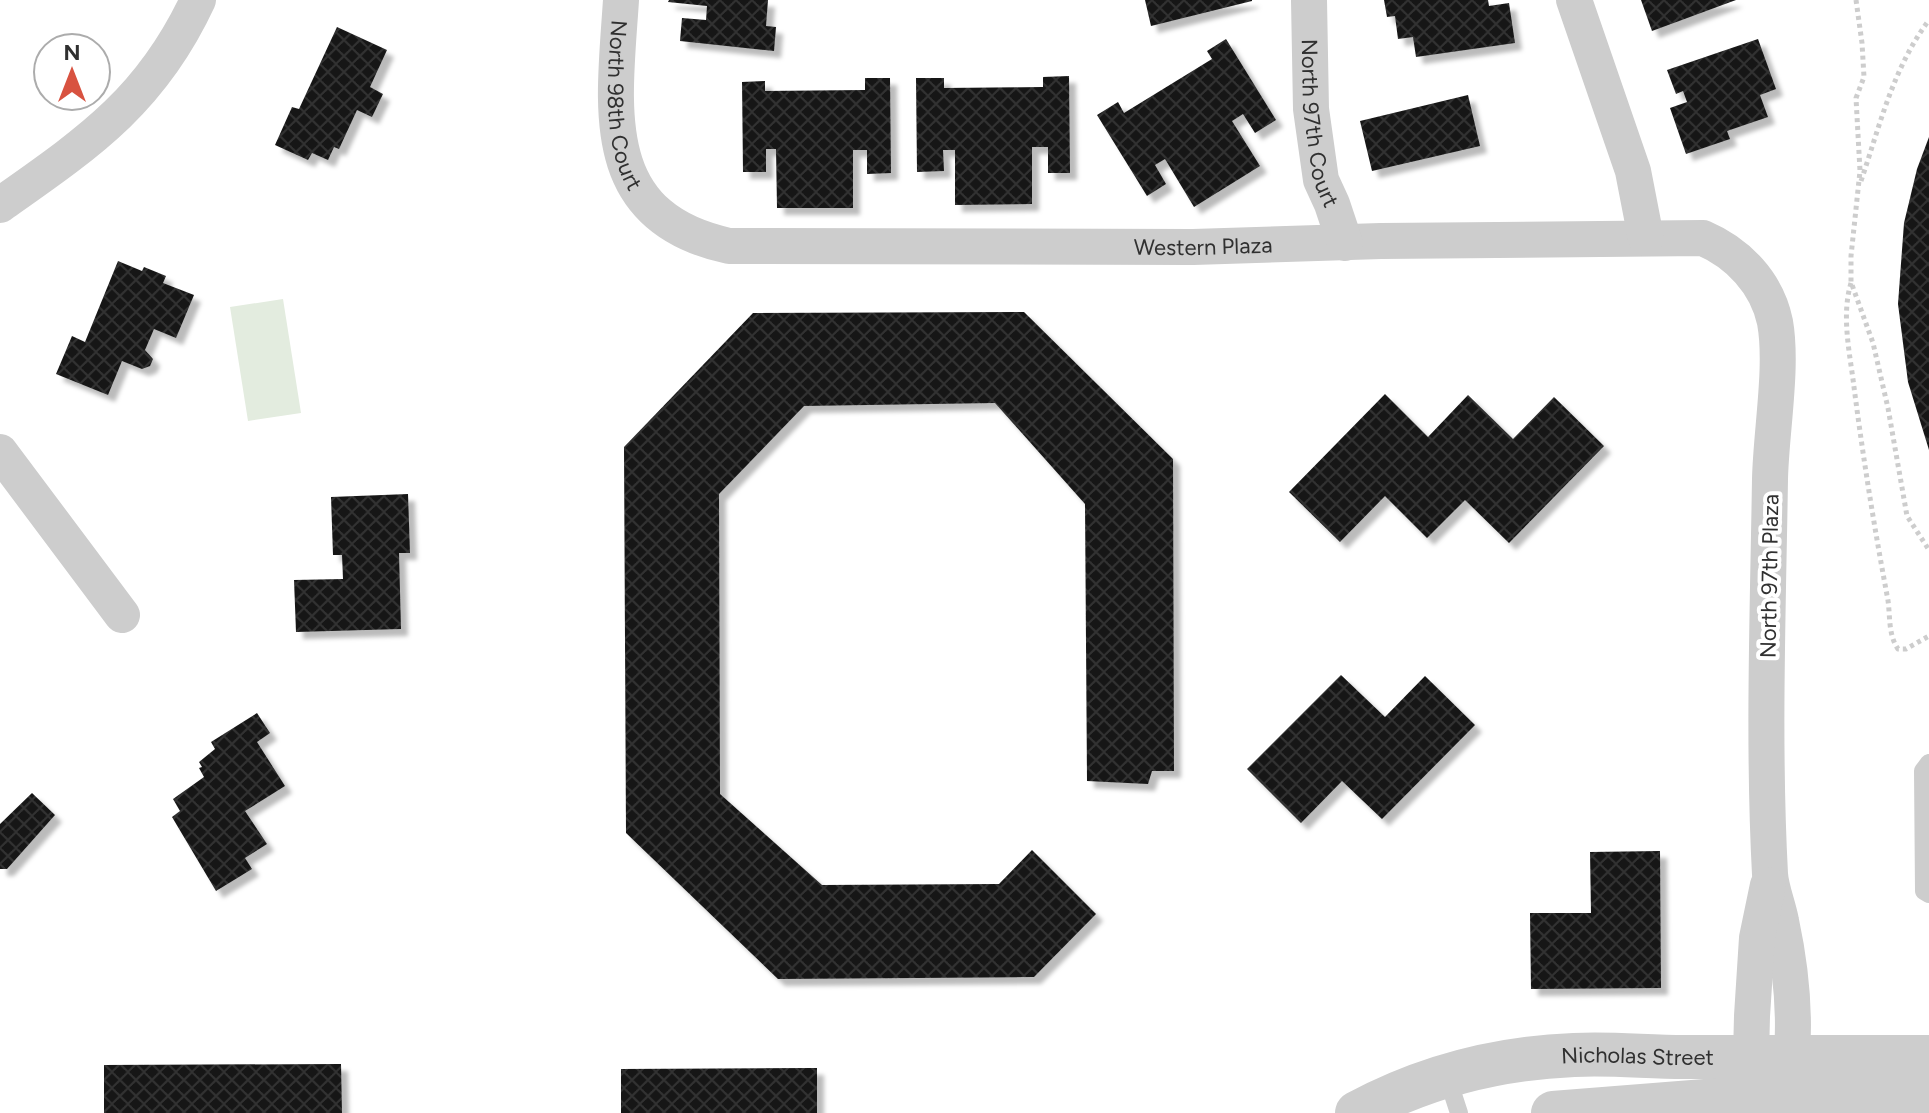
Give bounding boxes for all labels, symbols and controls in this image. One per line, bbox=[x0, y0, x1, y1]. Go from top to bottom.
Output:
street label: North 98th Court bbox=[602, 19, 648, 195]
north arrow bbox=[32, 32, 112, 112]
text: N bbox=[63, 39, 81, 66]
street label: North 97th Court bbox=[1296, 39, 1345, 212]
street label: Western Plaza bbox=[1134, 231, 1273, 261]
street label: North 97th Plaza bbox=[1755, 494, 1784, 658]
street label: Nicholas Street bbox=[1561, 1041, 1714, 1071]

